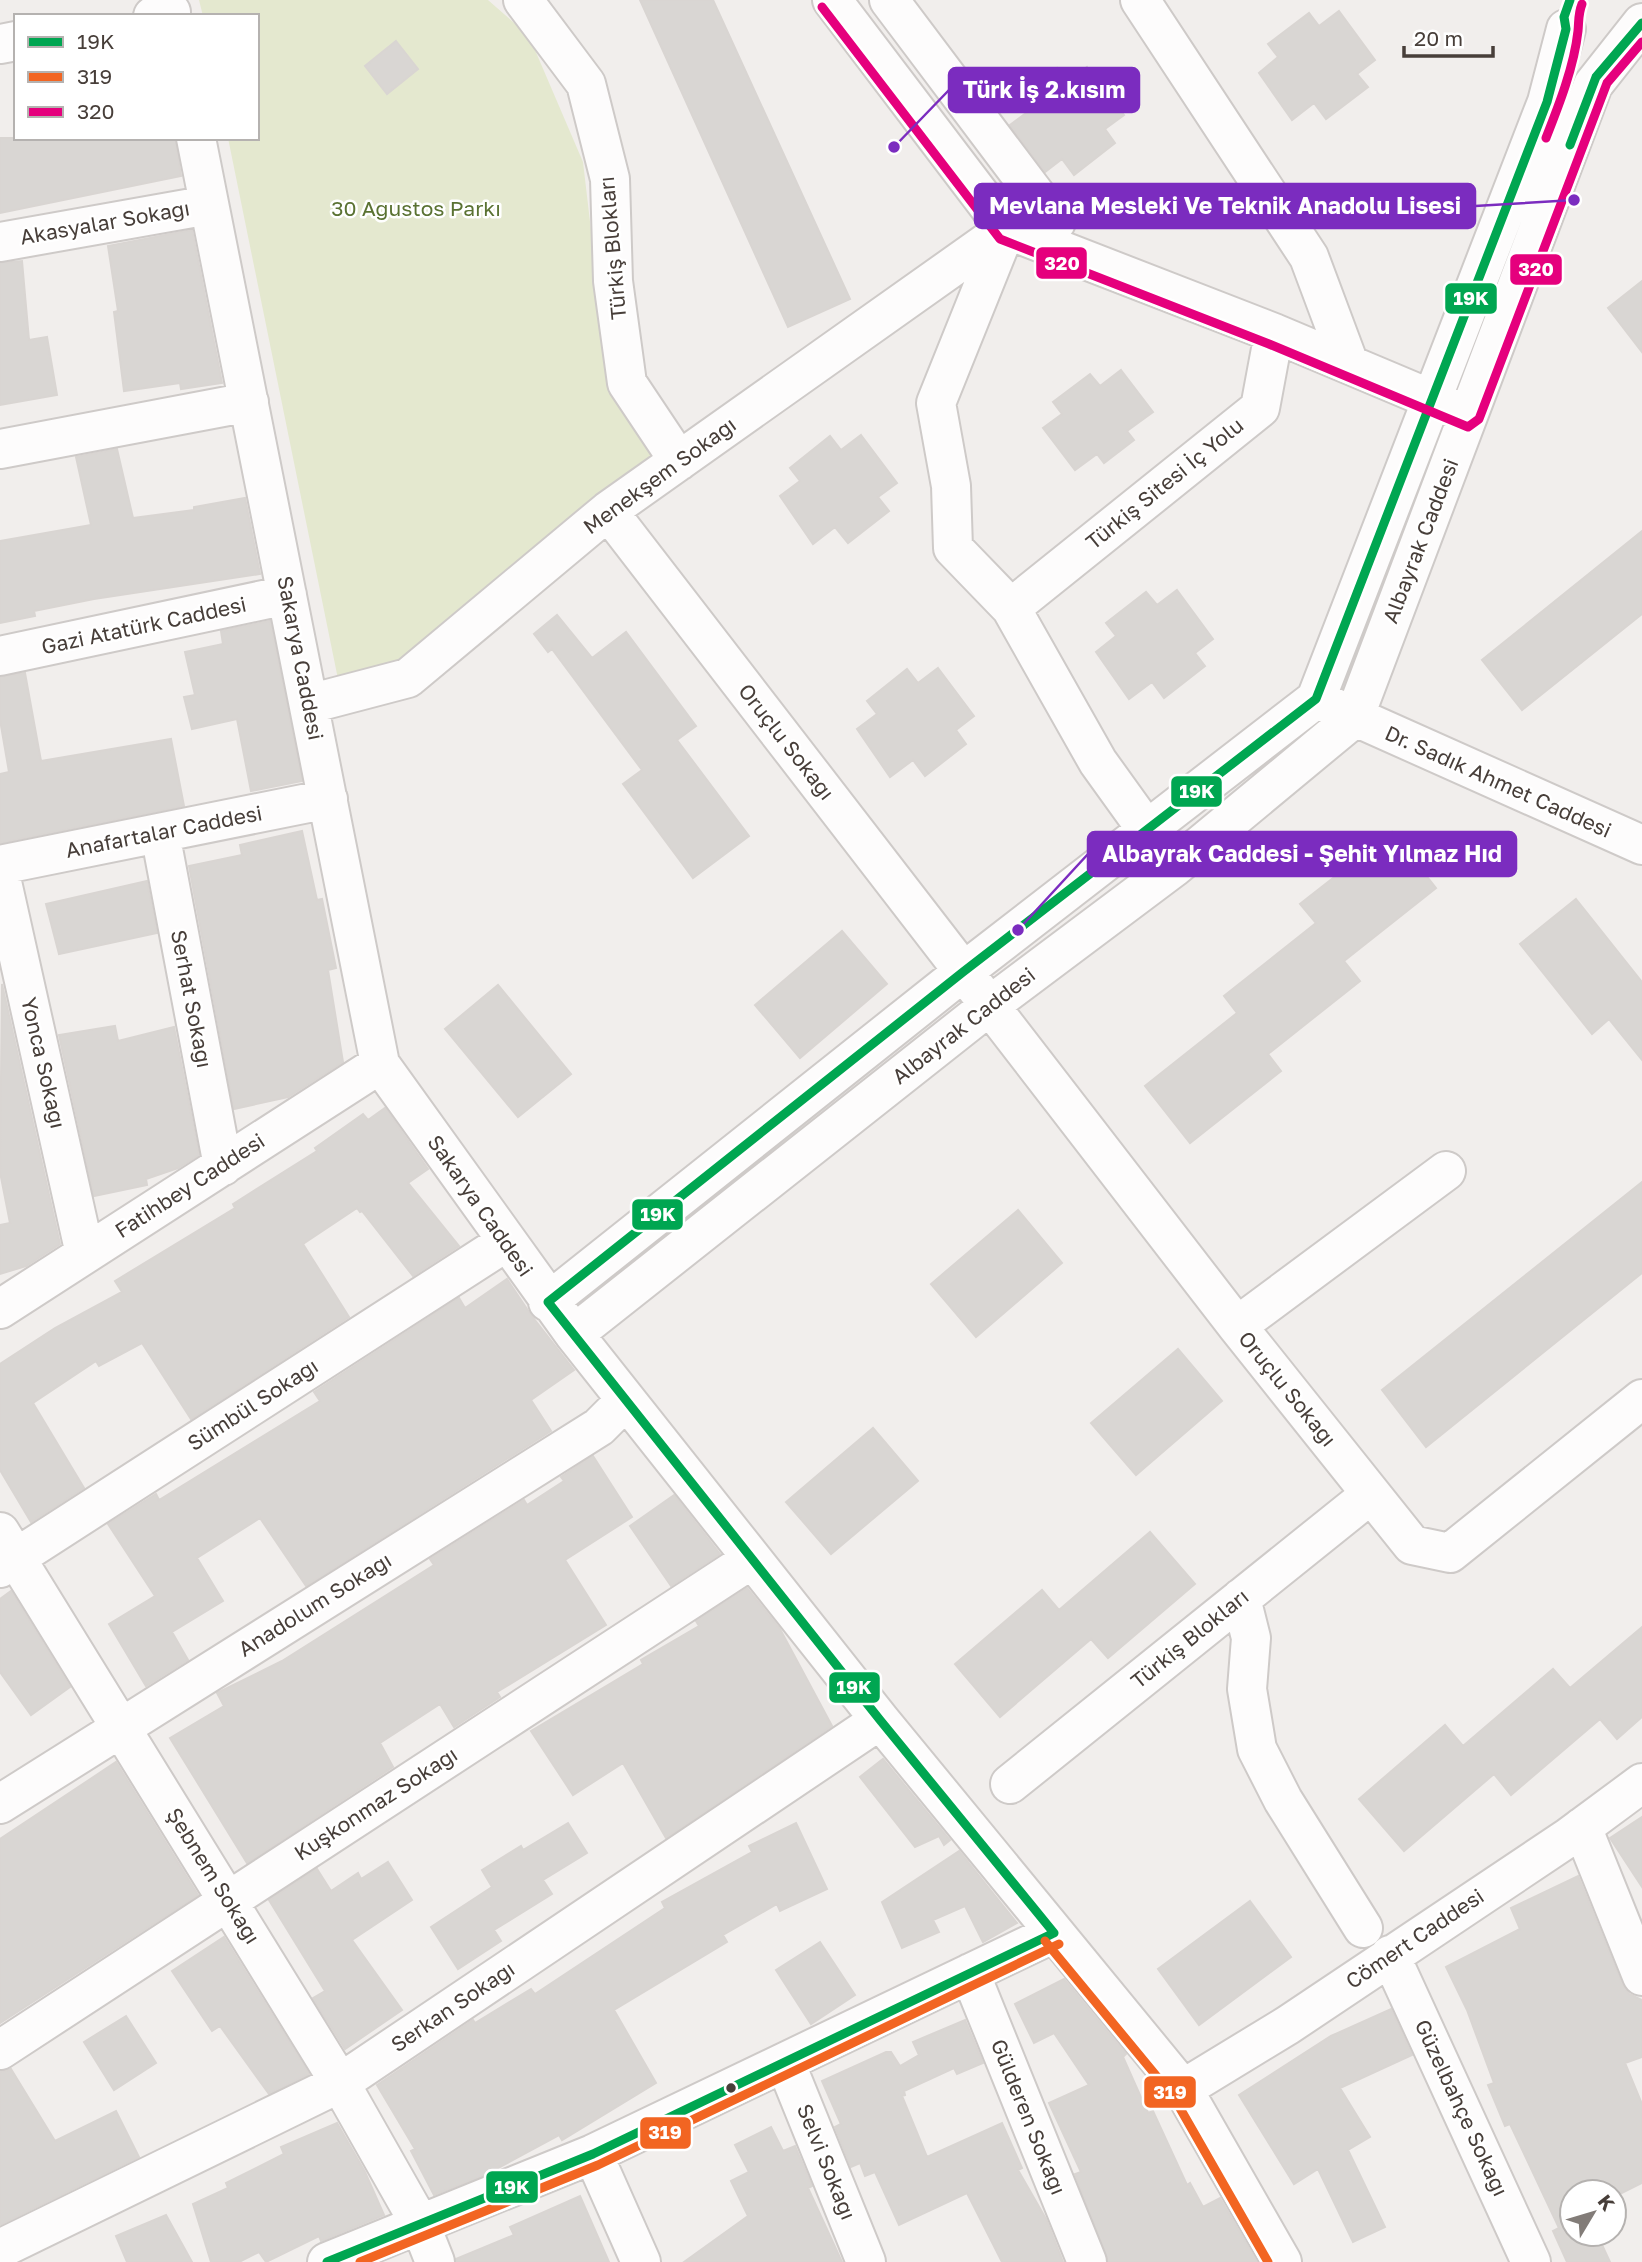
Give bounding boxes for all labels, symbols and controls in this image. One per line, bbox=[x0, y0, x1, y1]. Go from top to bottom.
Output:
legend bbox=[14, 14, 259, 140]
scale bar bbox=[1404, 14, 1493, 58]
text: 20 m bbox=[1414, 25, 1463, 51]
text: 19K bbox=[77, 28, 114, 54]
text: 319 bbox=[77, 63, 112, 89]
callout: Türk İş 2.kısım bbox=[949, 68, 1139, 112]
text: Türk İş 2.kısım bbox=[963, 75, 1125, 103]
text: 320 bbox=[77, 98, 115, 124]
street label: Türkiş Blokları bbox=[593, 175, 631, 321]
callout: Mevlana Mesleki Ve Teknik Anadolu Lisesi bbox=[975, 184, 1475, 228]
text: Mevlana Mesleki Ve Teknik Anadolu Lisesi bbox=[989, 191, 1461, 219]
street label: Akasyalar Sokağı bbox=[18, 194, 192, 250]
park label: 30 Ağustos Parkı bbox=[331, 195, 501, 221]
line badge: 320 bbox=[1035, 246, 1088, 280]
text: 320 bbox=[1044, 251, 1080, 274]
line badge: 320 bbox=[1509, 253, 1563, 286]
text: 320 bbox=[1518, 257, 1554, 280]
line badge: 19K bbox=[1444, 282, 1498, 315]
text: 19K bbox=[1453, 286, 1489, 309]
street label: Menekşem Sokağı bbox=[578, 411, 741, 539]
street label: Türkiş Sitesi İç Yolu bbox=[1080, 412, 1248, 555]
street label: Albayrak Caddesi bbox=[1377, 455, 1463, 627]
street label: Sakarya Caddesi bbox=[272, 573, 330, 742]
street label: Gazi Atatürk Caddesi bbox=[39, 591, 249, 659]
street label: Oruçlu Sokağı bbox=[733, 678, 840, 805]
street label: Dr. Sadık Ahmet Caddesi bbox=[1381, 719, 1616, 843]
line badge: 19K bbox=[1170, 775, 1223, 808]
text: 19K bbox=[1179, 779, 1215, 802]
street label: Anafartalar Caddesi bbox=[63, 799, 264, 863]
callout: Albayrak Caddesi - Şehit Yılmaz Hıd bbox=[1088, 832, 1516, 876]
text: Albayrak Caddesi - Şehit Yılmaz Hıd bbox=[1102, 839, 1502, 867]
street label: Serhat Sokağı bbox=[166, 928, 218, 1070]
street label: Albayrak Caddesi bbox=[887, 961, 1040, 1089]
street label: Yonca Sokağı bbox=[16, 995, 72, 1131]
street label: Fatihbey Caddesi bbox=[110, 1127, 269, 1243]
street label: Sakarya Caddesi bbox=[422, 1130, 539, 1281]
line badge: 19K bbox=[631, 1198, 684, 1231]
text: 19K bbox=[640, 1202, 676, 1225]
street label: Oruçlu Sokağı bbox=[1233, 1326, 1342, 1451]
street label: Sümbül Sokağı bbox=[182, 1352, 323, 1456]
street label: Anadolum Sokağı bbox=[233, 1547, 396, 1662]
street label: Türkiş Blokları bbox=[1125, 1583, 1253, 1694]
line badge: 19K bbox=[828, 1671, 881, 1704]
text: 19K bbox=[836, 1675, 872, 1698]
street label: Kuşkonmaz Sokağı bbox=[289, 1741, 462, 1866]
street label: Şebnem Sokağı bbox=[162, 1803, 266, 1948]
street label: Cömert Caddesi bbox=[1341, 1882, 1488, 1994]
street label: Serkan Sokağı bbox=[386, 1955, 519, 2057]
street label: Güzelbahçe Sokağı bbox=[1410, 2015, 1514, 2200]
street label: Gülderen Sokağı bbox=[986, 2035, 1072, 2198]
line badge: 319 bbox=[1143, 2075, 1197, 2109]
text: 319 bbox=[1153, 2080, 1187, 2103]
unlabelled marker bbox=[724, 2081, 738, 2095]
street label: Selvi Sokağı bbox=[792, 2100, 862, 2223]
line badge: 319 bbox=[639, 2116, 692, 2150]
text: 319 bbox=[648, 2120, 682, 2143]
line badge: 19K bbox=[485, 2170, 539, 2204]
text: 19K bbox=[494, 2175, 530, 2198]
north arrow bbox=[1558, 2178, 1628, 2248]
text: K bbox=[1593, 2190, 1620, 2215]

